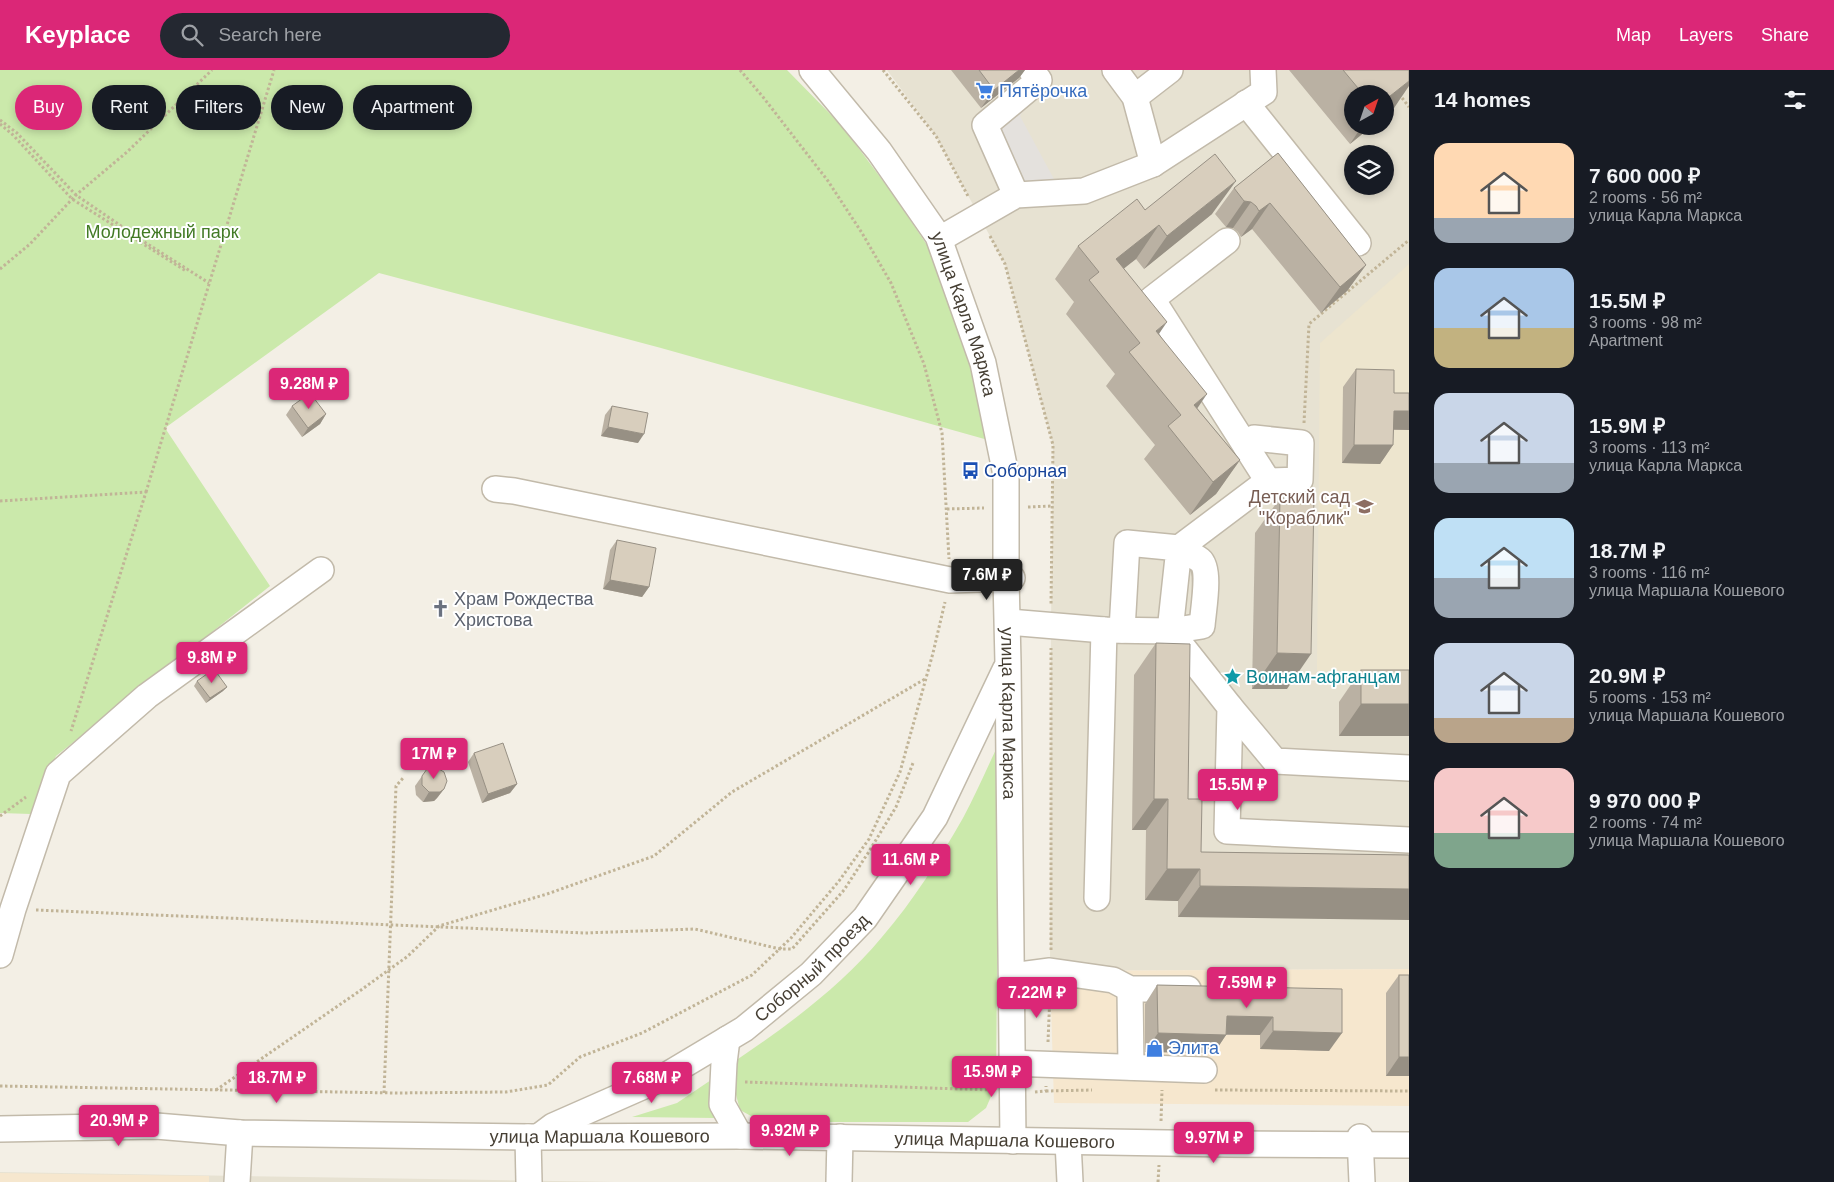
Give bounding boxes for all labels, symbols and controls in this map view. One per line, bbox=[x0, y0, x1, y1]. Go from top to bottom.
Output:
search box bbox=[160, 13, 510, 58]
text: Keyplace bbox=[25, 21, 130, 48]
icon: search bbox=[178, 21, 206, 49]
text: Search here bbox=[218, 24, 322, 45]
text: Map bbox=[1616, 25, 1651, 45]
text: Layers bbox=[1679, 25, 1733, 45]
text: Share bbox=[1761, 25, 1809, 45]
supermarket icon: Пятёрочка bbox=[975, 81, 995, 101]
place label: Пятёрочка bbox=[999, 81, 1088, 101]
chip: Buy bbox=[15, 85, 82, 130]
chip: Rent bbox=[92, 85, 166, 130]
chip: Filters bbox=[176, 85, 261, 130]
chip: New bbox=[271, 85, 343, 130]
chip: Apartment bbox=[353, 85, 472, 130]
north arrow bbox=[1344, 85, 1394, 135]
map controls bbox=[1344, 85, 1394, 195]
icon: filters bbox=[1781, 86, 1809, 114]
text: 14 homes bbox=[1434, 88, 1531, 111]
button: layers bbox=[1344, 145, 1394, 195]
icon: home bbox=[1474, 163, 1534, 223]
text: 7 600 000 ₽ bbox=[1589, 164, 1700, 187]
text: 2 rooms · 56 m² bbox=[1589, 189, 1702, 206]
text: улица Карла Маркса bbox=[1589, 207, 1742, 224]
park label: Молодежный парк bbox=[85, 222, 239, 242]
street label: улица Карла Маркса bbox=[927, 229, 1000, 399]
icon: home bbox=[1474, 288, 1534, 348]
text: 15.5M ₽ bbox=[1589, 289, 1665, 312]
text: 3 rooms · 98 m² bbox=[1589, 314, 1702, 331]
text: Apartment bbox=[1589, 332, 1663, 349]
pin: 9.28M ₽ bbox=[263, 368, 355, 410]
text: 9.28M ₽ bbox=[280, 375, 338, 392]
icon: home bbox=[1474, 413, 1534, 473]
text: 15.9M ₽ bbox=[1589, 414, 1665, 437]
text: 3 rooms · 113 m² bbox=[1589, 439, 1710, 456]
text: улица Карла Маркса bbox=[1589, 457, 1742, 474]
bus stop icon: Соборная bbox=[960, 461, 980, 481]
place label: Соборная bbox=[984, 461, 1067, 481]
place label: Детский сад "Кораблик" bbox=[1249, 487, 1350, 528]
school or university icon: Детский сад "Кораблик" bbox=[1354, 497, 1374, 517]
icon: home bbox=[1474, 538, 1534, 598]
text: 18.7M ₽ bbox=[1589, 539, 1665, 562]
pin: 7.6M ₽ bbox=[946, 558, 1028, 601]
text: 3 rooms · 116 m² bbox=[1589, 564, 1710, 581]
text: 7.6M ₽ bbox=[962, 566, 1012, 583]
text: улица Маршала Кошевого bbox=[1589, 582, 1785, 599]
place label: Храм Рождества Христова bbox=[454, 589, 595, 630]
church icon: Храм Рождества Христова bbox=[430, 599, 450, 619]
street label: улица Карла Маркса bbox=[997, 627, 1019, 801]
pin: 9.8M ₽ bbox=[171, 642, 253, 684]
text: 9.8M ₽ bbox=[187, 649, 237, 666]
icon: home bbox=[1474, 663, 1534, 723]
text: 20.9M ₽ bbox=[1589, 664, 1665, 687]
place icon: Воинам-афганцам bbox=[1222, 667, 1242, 687]
place label: Воинам-афганцам bbox=[1246, 667, 1400, 687]
text: 5 rooms · 153 m² bbox=[1589, 689, 1711, 706]
text: улица Маршала Кошевого bbox=[1589, 707, 1785, 724]
pin: 17M ₽ bbox=[399, 738, 469, 780]
text: 17M ₽ bbox=[412, 745, 456, 762]
pin: 15.5M ₽ bbox=[1192, 768, 1284, 811]
text: 15.5M ₽ bbox=[1209, 776, 1267, 793]
icon: home bbox=[1474, 788, 1534, 848]
text: 9 970 000 ₽ bbox=[1589, 789, 1700, 812]
text: 2 rooms · 74 m² bbox=[1589, 814, 1702, 831]
text: улица Маршала Кошевого bbox=[1589, 832, 1785, 849]
pin: 11.6M ₽ bbox=[865, 844, 957, 886]
text: 11.6M ₽ bbox=[882, 851, 940, 868]
street label: Соборный проезд bbox=[751, 910, 874, 1026]
pin: 7.59M ₽ bbox=[1201, 966, 1293, 1009]
text: 7.59M ₽ bbox=[1218, 974, 1276, 991]
pin: 7.22M ₽ bbox=[991, 976, 1083, 1019]
text: 7.22M ₽ bbox=[1008, 984, 1066, 1001]
shop icon: Элита bbox=[1144, 1038, 1164, 1058]
place label: Элита bbox=[1168, 1038, 1220, 1058]
pin: 15.9M ₽ bbox=[946, 1056, 1038, 1098]
pin: 18.7M ₽ bbox=[231, 1062, 323, 1104]
pin: 7.68M ₽ bbox=[606, 1062, 698, 1104]
text: 15.9M ₽ bbox=[963, 1063, 1021, 1080]
text: 18.7M ₽ bbox=[248, 1069, 306, 1086]
text: 7.68M ₽ bbox=[623, 1069, 681, 1086]
pin: 20.9M ₽ bbox=[73, 1104, 165, 1147]
text: 20.9M ₽ bbox=[90, 1112, 148, 1129]
pin: 9.92M ₽ bbox=[744, 1114, 836, 1157]
text: 9.92M ₽ bbox=[761, 1122, 819, 1139]
pin: 9.97M ₽ bbox=[1168, 1122, 1260, 1164]
street label: улица Маршала Кошевого bbox=[489, 1126, 710, 1147]
street label: улица Маршала Кошевого bbox=[894, 1129, 1115, 1152]
text: 9.97M ₽ bbox=[1185, 1129, 1243, 1146]

